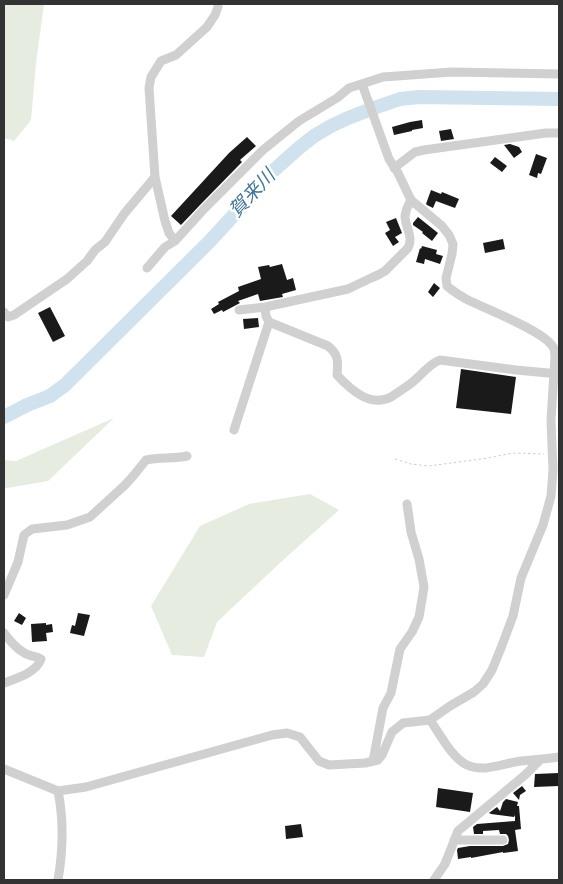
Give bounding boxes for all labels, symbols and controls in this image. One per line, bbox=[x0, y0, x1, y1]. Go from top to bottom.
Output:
water label: 賀来川 bbox=[225, 165, 281, 223]

